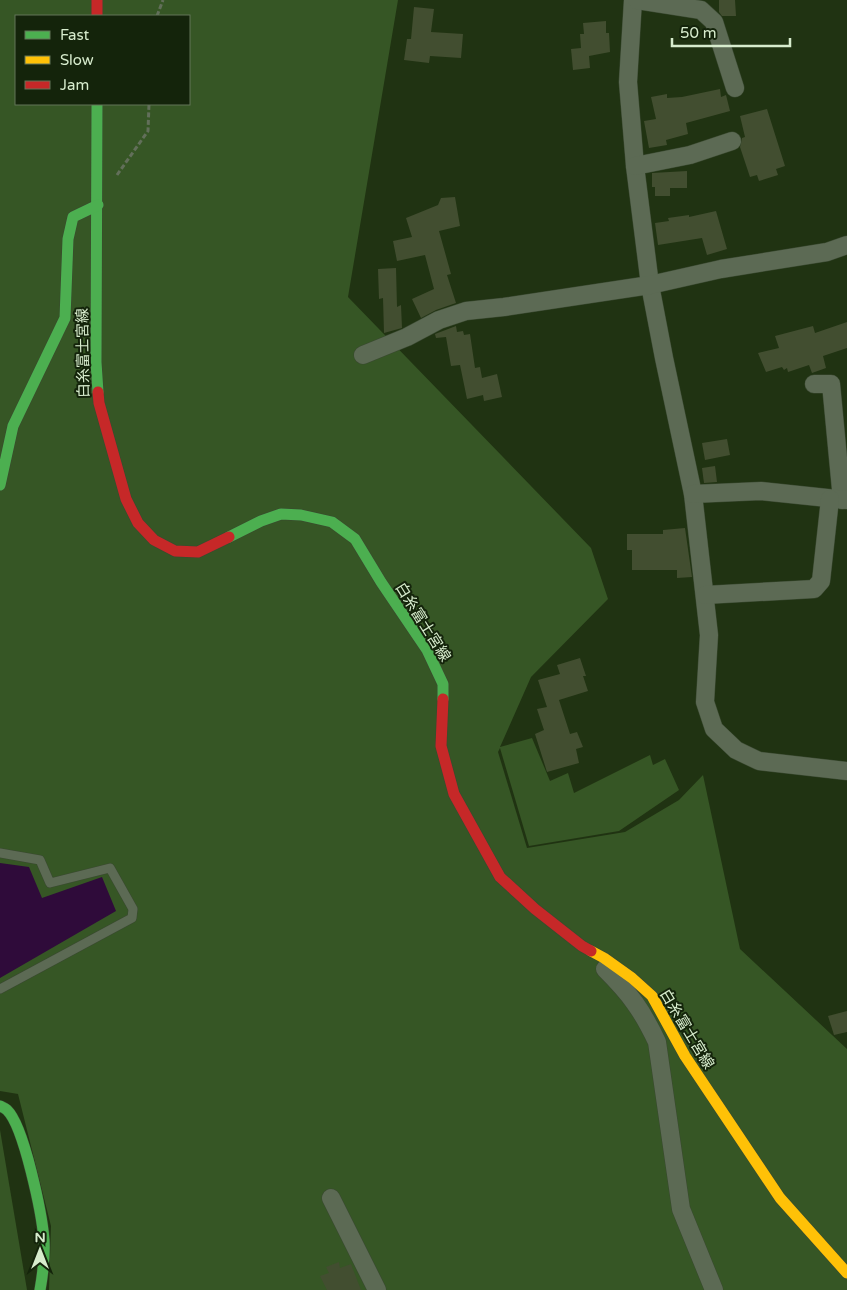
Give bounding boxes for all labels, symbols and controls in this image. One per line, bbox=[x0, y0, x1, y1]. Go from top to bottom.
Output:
legend bbox=[15, 15, 190, 105]
scale bar bbox=[672, 15, 790, 47]
text: 50 m bbox=[680, 24, 717, 42]
text: Fast bbox=[60, 26, 90, 44]
text: Slow bbox=[60, 51, 94, 69]
text: Jam bbox=[60, 76, 89, 94]
street label: 白糸富士宮線 bbox=[73, 308, 93, 398]
street label: 白糸富士宮線 bbox=[392, 579, 454, 665]
street label: 白糸富士宮線 bbox=[656, 986, 718, 1072]
north arrow bbox=[15, 1225, 65, 1275]
text: N bbox=[34, 1229, 46, 1246]

